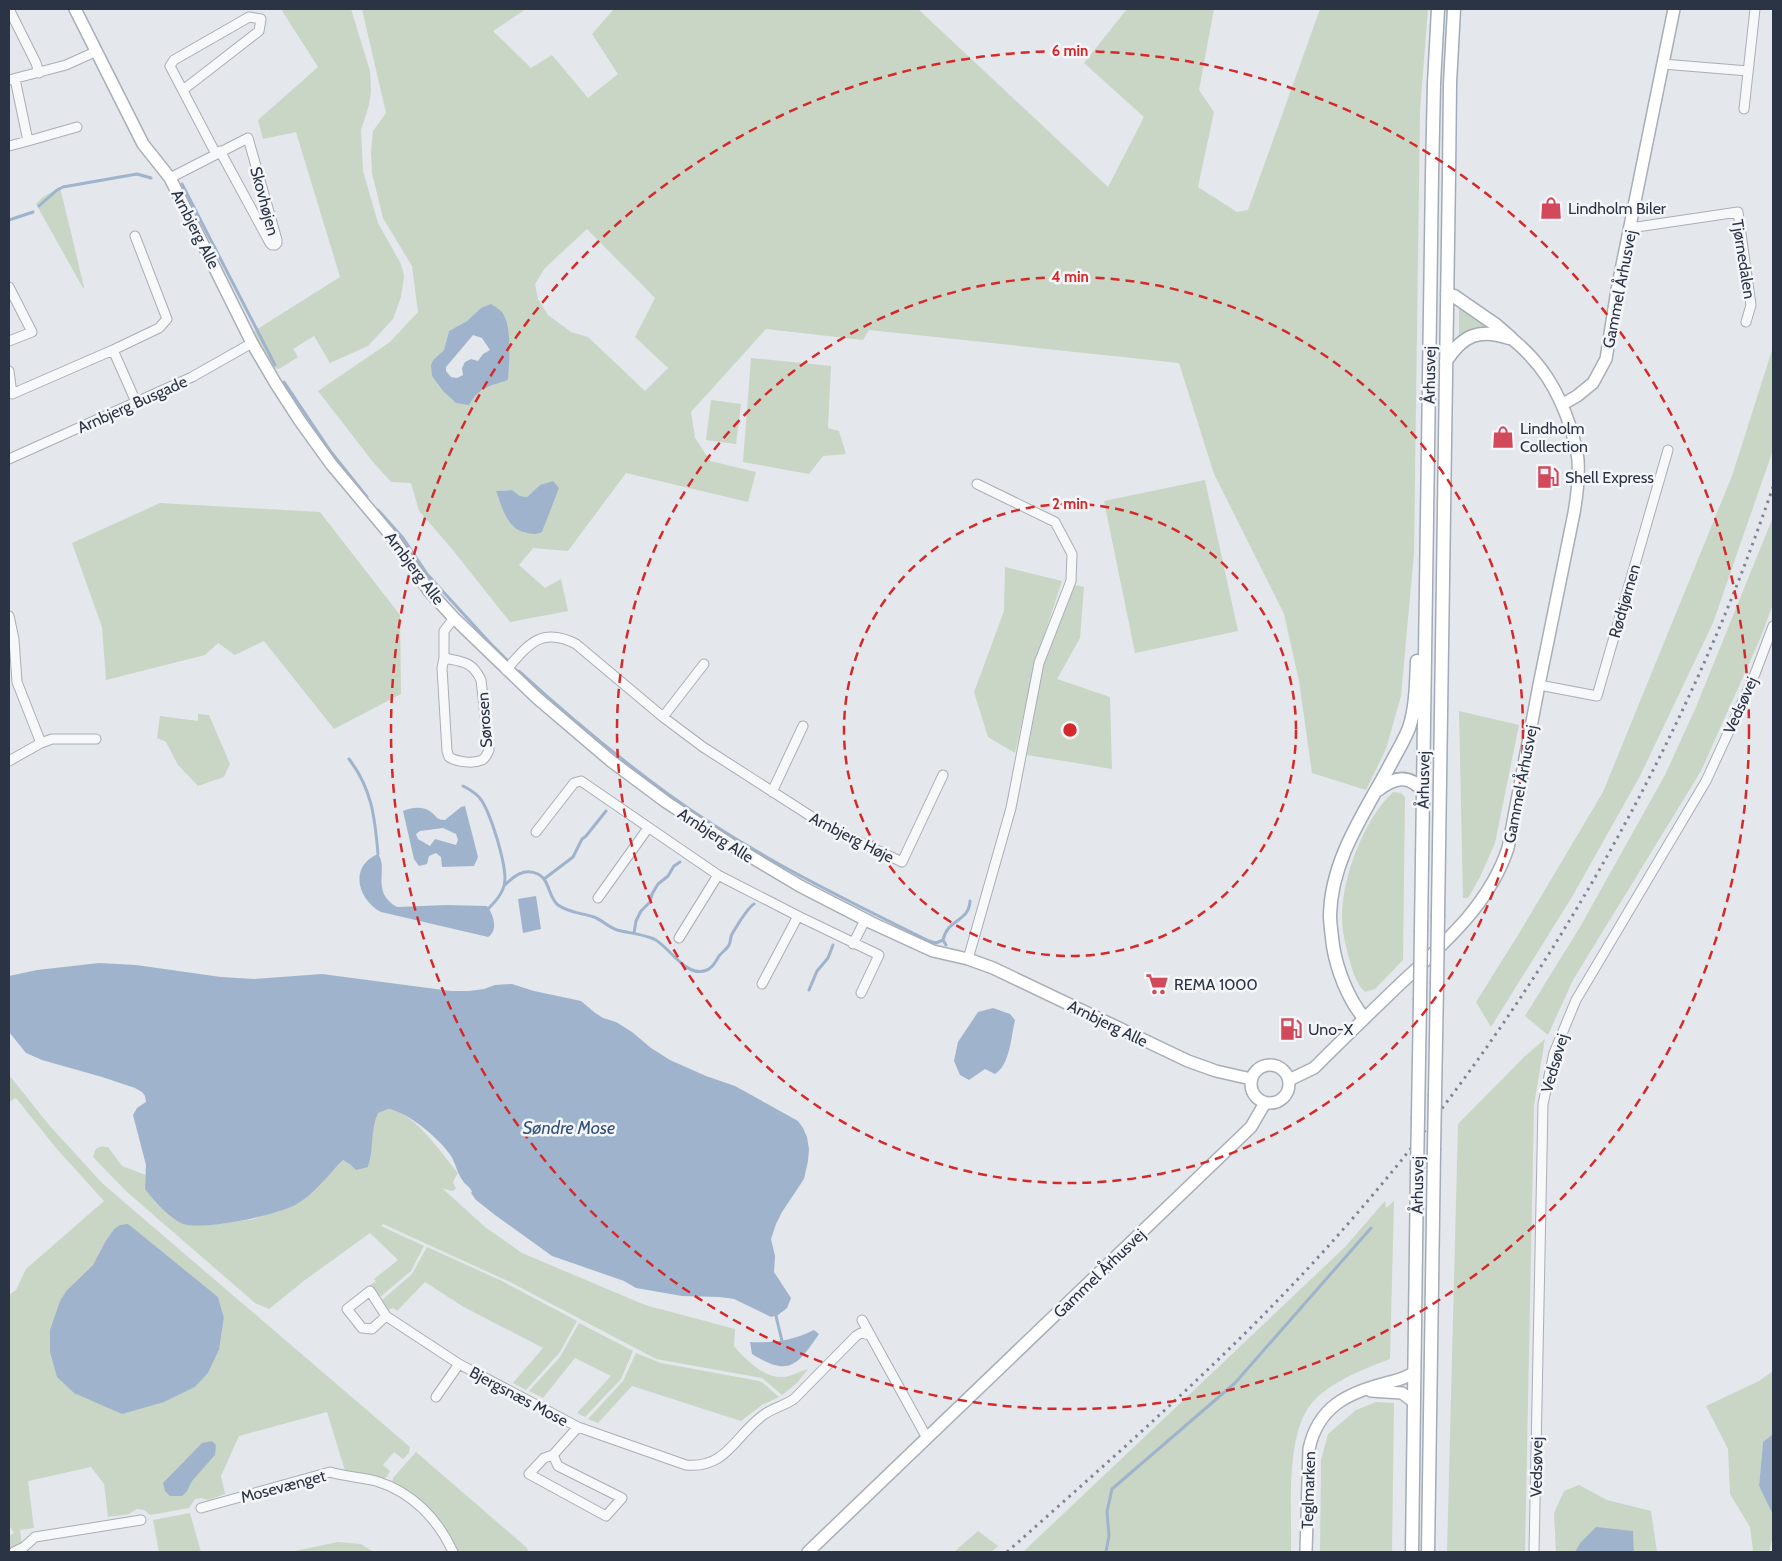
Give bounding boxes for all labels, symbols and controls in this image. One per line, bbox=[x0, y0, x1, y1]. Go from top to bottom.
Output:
text: 6 min bbox=[1052, 42, 1088, 60]
street label: Skovhøjen bbox=[246, 165, 283, 238]
street label: Arnbjerg Alle bbox=[168, 186, 224, 272]
shop icon: Lindholm Biler bbox=[1538, 195, 1564, 221]
place label: Lindholm Biler bbox=[1568, 199, 1667, 218]
street label: Tjørnedalen bbox=[1728, 218, 1759, 300]
street label: Gammel Århusvej bbox=[1599, 228, 1640, 350]
text: 4 min bbox=[1051, 268, 1089, 286]
street label: Århusvej bbox=[1419, 346, 1440, 404]
street label: Arnbjerg Busgade bbox=[74, 372, 190, 437]
place label: Lindholm Collection bbox=[1520, 419, 1588, 456]
shop icon: Lindholm Collection bbox=[1490, 424, 1516, 450]
fuel station icon: Shell Express bbox=[1535, 464, 1561, 490]
place label: Shell Express bbox=[1565, 468, 1654, 487]
text: 2 min bbox=[1052, 495, 1088, 513]
street label: Arnbjerg Alle bbox=[381, 528, 448, 608]
street label: Rødtjørnen bbox=[1605, 562, 1644, 640]
street label: Vedsøvej bbox=[1719, 674, 1761, 737]
street label: Sørosen bbox=[473, 692, 496, 748]
centre of rings bbox=[1061, 721, 1079, 739]
street label: Gammel Århusvej bbox=[1500, 723, 1541, 845]
street label: Århusvej bbox=[1413, 751, 1434, 809]
street label: Arnbjerg Alle bbox=[674, 804, 757, 867]
street label: Arnbjerg Høje bbox=[806, 808, 897, 867]
supermarket icon: REMA 1000 bbox=[1144, 971, 1170, 997]
place label: REMA 1000 bbox=[1174, 975, 1258, 994]
street label: Arnbjerg Alle bbox=[1065, 996, 1151, 1051]
fuel station icon: Uno-X bbox=[1278, 1016, 1304, 1042]
place label: Uno-X bbox=[1308, 1020, 1354, 1039]
street label: Vedsøvej bbox=[1537, 1031, 1572, 1095]
water label: Søndre Mose bbox=[523, 1117, 615, 1139]
street label: Århusvej bbox=[1407, 1156, 1428, 1214]
street label: Gammel Århusvej bbox=[1050, 1225, 1149, 1322]
street label: Bjergsnæs Mose bbox=[466, 1363, 571, 1430]
street label: Vedsøvej bbox=[1526, 1437, 1547, 1497]
street label: Teglmarken bbox=[1298, 1451, 1319, 1529]
street label: Mosevænget bbox=[239, 1466, 328, 1507]

